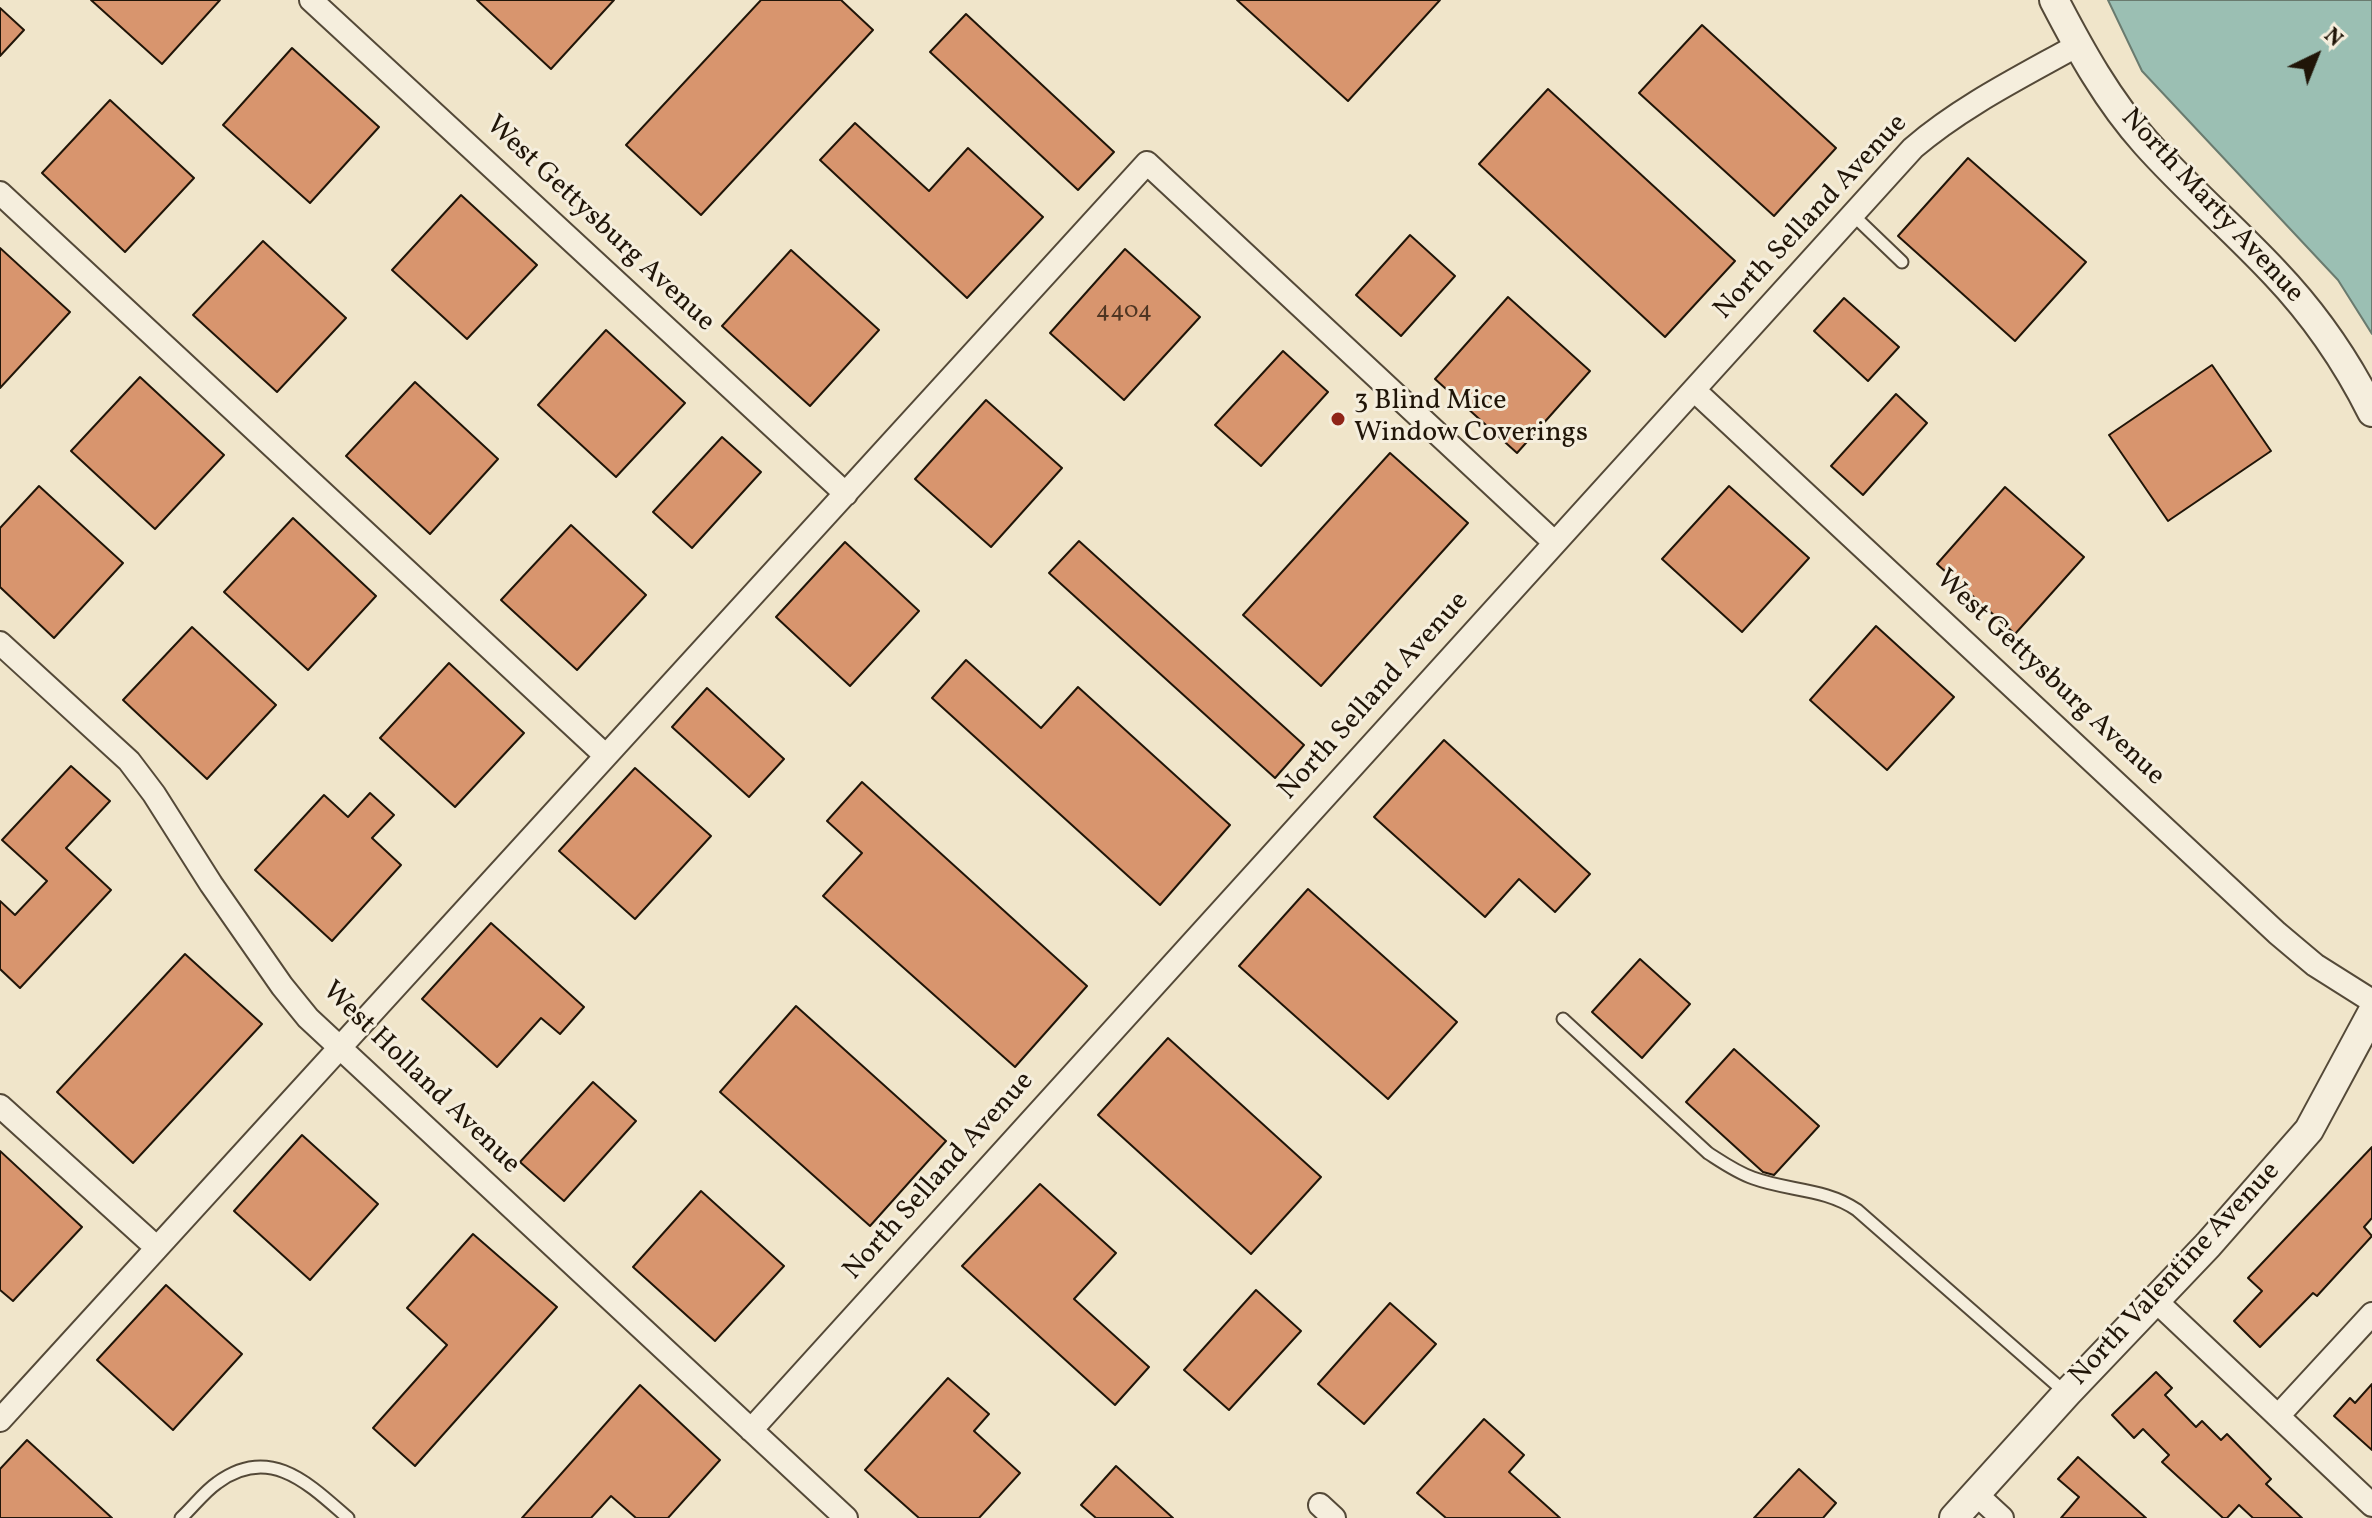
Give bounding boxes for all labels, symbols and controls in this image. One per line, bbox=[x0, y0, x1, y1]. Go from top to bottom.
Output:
north arrow bbox=[2276, 16, 2356, 96]
text: N bbox=[2316, 21, 2349, 55]
street label: North Marty Avenue bbox=[2112, 103, 2310, 311]
street label: North Selland Avenue bbox=[1708, 108, 1916, 328]
street label: West Gettysburg Avenue bbox=[477, 110, 721, 340]
house number: 4404 bbox=[1096, 299, 1152, 327]
place label: 3 Blind Mice Window Coverings bbox=[1354, 386, 1588, 452]
marker: 3 Blind Mice Window Coverings bbox=[1329, 410, 1347, 428]
street label: West Gettysburg Avenue bbox=[1927, 564, 2171, 794]
street label: North Selland Avenue bbox=[1273, 586, 1477, 808]
street label: West Holland Avenue bbox=[314, 976, 526, 1182]
street label: North Selland Avenue bbox=[838, 1066, 1042, 1288]
street label: North Valentine Avenue bbox=[2063, 1156, 2289, 1394]

